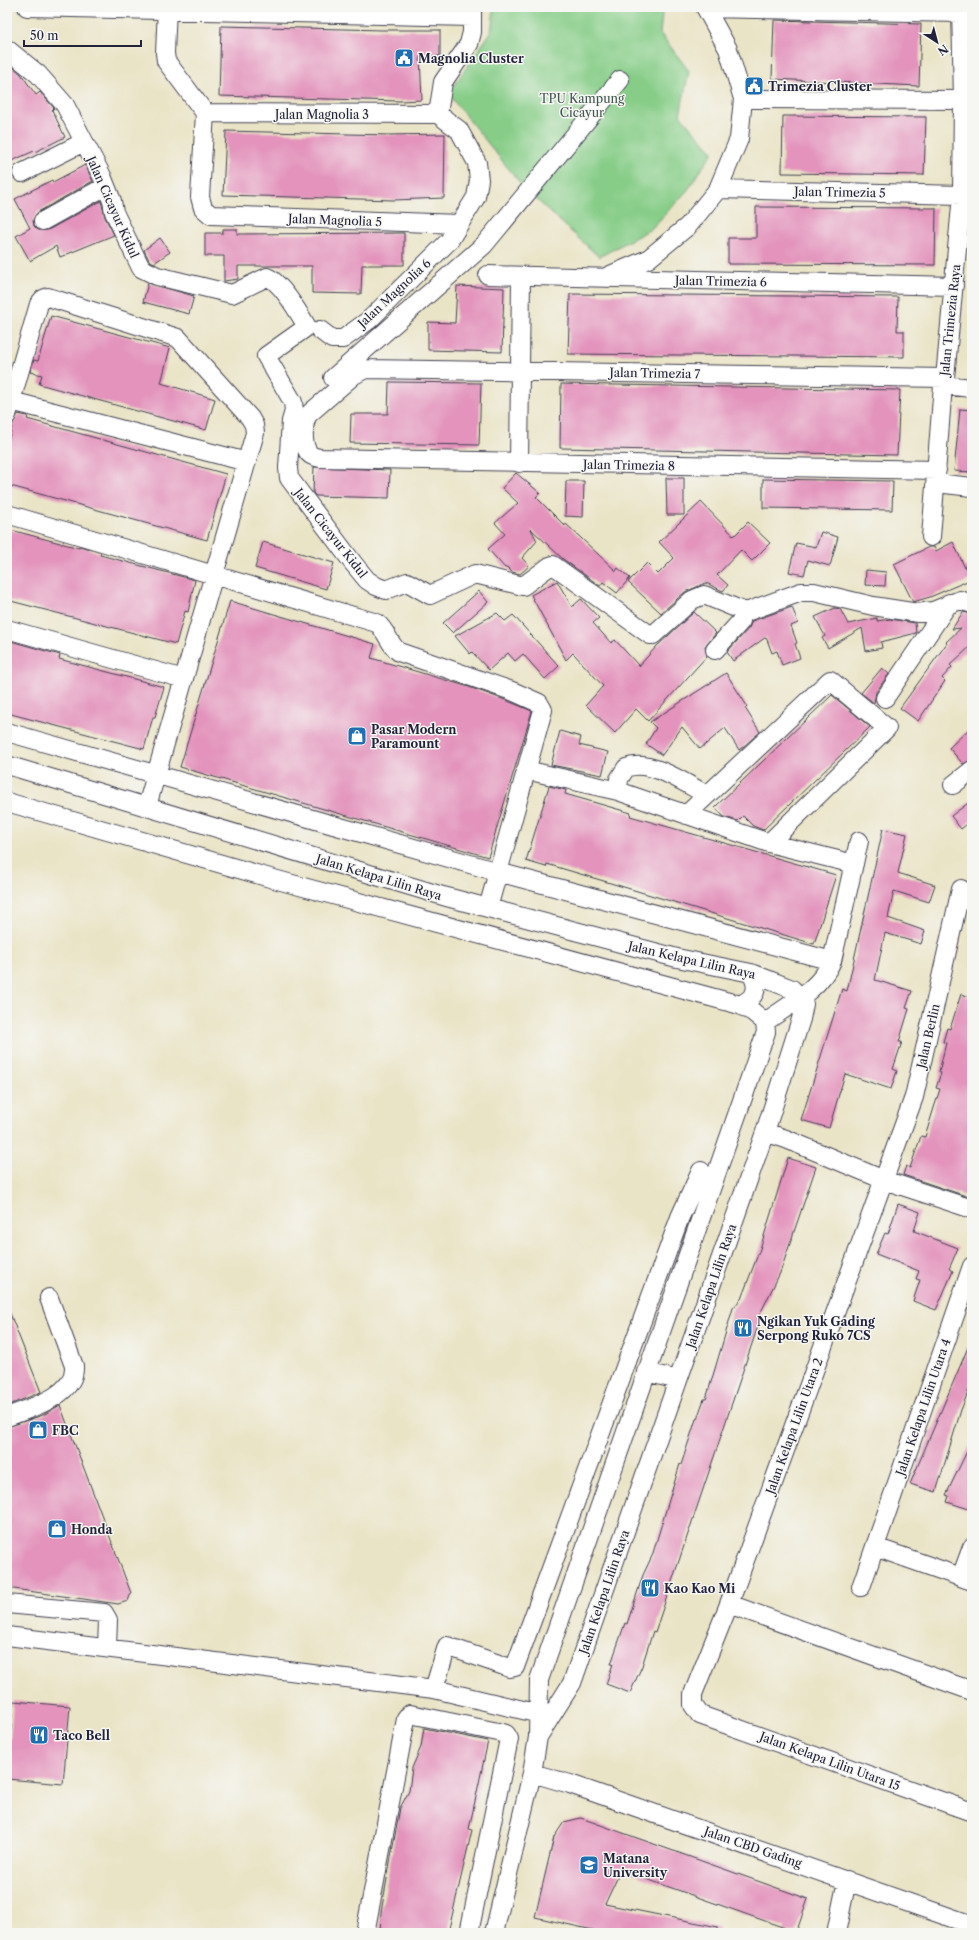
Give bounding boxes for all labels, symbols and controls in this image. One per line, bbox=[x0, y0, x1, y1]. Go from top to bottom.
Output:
scale bar bbox=[24, 22, 141, 48]
north arrow bbox=[917, 22, 957, 62]
text: 50 m bbox=[30, 28, 59, 43]
text: N bbox=[935, 42, 951, 59]
public building icon: Magnolia Cluster bbox=[393, 47, 415, 69]
place label: Magnolia Cluster bbox=[418, 51, 524, 66]
public building icon: Trimezia Cluster bbox=[743, 75, 765, 97]
place label: Trimezia Cluster bbox=[768, 79, 872, 94]
park label: TPU Kampung Cicayur bbox=[540, 91, 625, 120]
street label: Jalan Magnolia 3 bbox=[273, 107, 369, 122]
street label: Jalan Cicayur Kidul bbox=[83, 152, 142, 261]
street label: Jalan Trimezia 5 bbox=[792, 184, 886, 200]
street label: Jalan Magnolia 5 bbox=[286, 211, 382, 229]
street label: Jalan Magnolia 6 bbox=[353, 255, 434, 332]
street label: Jalan Trimezia Raya bbox=[936, 263, 963, 379]
street label: Jalan Trimezia 6 bbox=[673, 273, 767, 289]
street label: Jalan Trimezia 7 bbox=[608, 365, 701, 381]
street label: Jalan Trimezia 8 bbox=[581, 457, 675, 473]
street label: Jalan Cicayur Kidul bbox=[290, 484, 371, 581]
place label: Pasar Modern Paramount bbox=[371, 722, 457, 751]
shop icon: Pasar Modern Paramount bbox=[346, 725, 368, 747]
street label: Jalan Kelapa Lilin Raya bbox=[313, 850, 444, 903]
street label: Jalan Kelapa Lilin Raya bbox=[625, 938, 758, 982]
street label: Jalan Berlin bbox=[913, 1002, 943, 1072]
street label: Jalan Kelapa Lilin Raya bbox=[682, 1221, 740, 1352]
place label: Ngikan Yuk Gading Serpong Ruko 7CS bbox=[757, 1314, 876, 1343]
restaurant icon: Ngikan Yuk Gading Serpong Ruko 7CS bbox=[732, 1317, 754, 1339]
street label: Jalan Kelapa Lilin Utara 4 bbox=[892, 1337, 954, 1479]
street label: Jalan Kelapa Lilin Utara 2 bbox=[762, 1356, 826, 1498]
shop icon: FBC bbox=[27, 1419, 49, 1441]
place label: FBC bbox=[52, 1423, 79, 1438]
shop icon: Honda bbox=[46, 1518, 68, 1540]
place label: Honda bbox=[71, 1522, 114, 1537]
street label: Jalan Kelapa Lilin Raya bbox=[575, 1527, 633, 1658]
restaurant icon: Kao Kao Mi bbox=[639, 1577, 661, 1599]
place label: Kao Kao Mi bbox=[664, 1581, 736, 1596]
restaurant icon: Taco Bell bbox=[28, 1724, 50, 1746]
place label: Taco Bell bbox=[53, 1728, 110, 1743]
street label: Jalan Kelapa Lilin Utara 15 bbox=[756, 1728, 902, 1793]
street label: Jalan CBD Gading bbox=[700, 1823, 804, 1871]
place label: Matana University bbox=[603, 1851, 668, 1880]
school or university icon: Matana University bbox=[578, 1854, 600, 1876]

